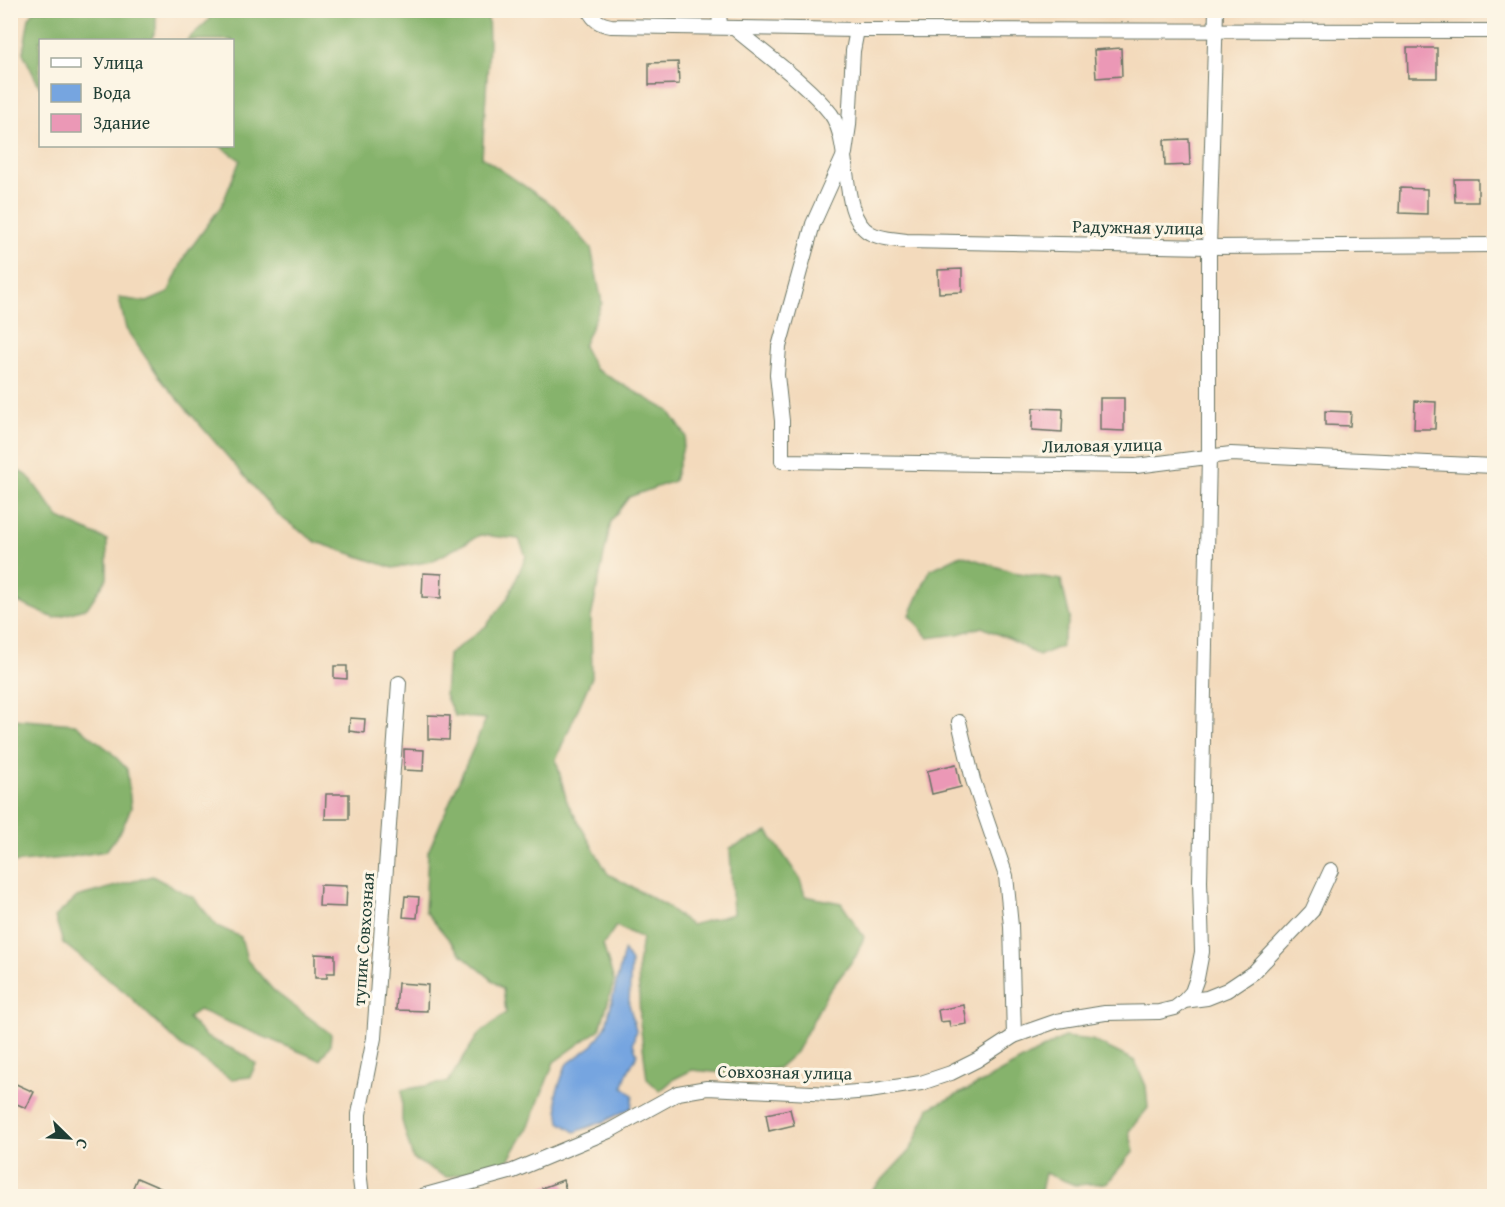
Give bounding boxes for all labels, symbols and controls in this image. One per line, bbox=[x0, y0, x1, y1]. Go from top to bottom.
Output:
legend bbox=[39, 39, 234, 147]
text: Улица bbox=[93, 49, 144, 76]
text: Вода bbox=[93, 79, 131, 106]
text: Здание bbox=[93, 109, 150, 136]
street label: Радужная улица bbox=[1072, 212, 1204, 242]
street label: Лиловая улица bbox=[1042, 430, 1163, 460]
street label: тупик Совхозная bbox=[345, 871, 381, 1007]
street label: Совхозная улица bbox=[717, 1057, 853, 1087]
north arrow bbox=[39, 1108, 99, 1168]
text: С bbox=[70, 1135, 96, 1153]

